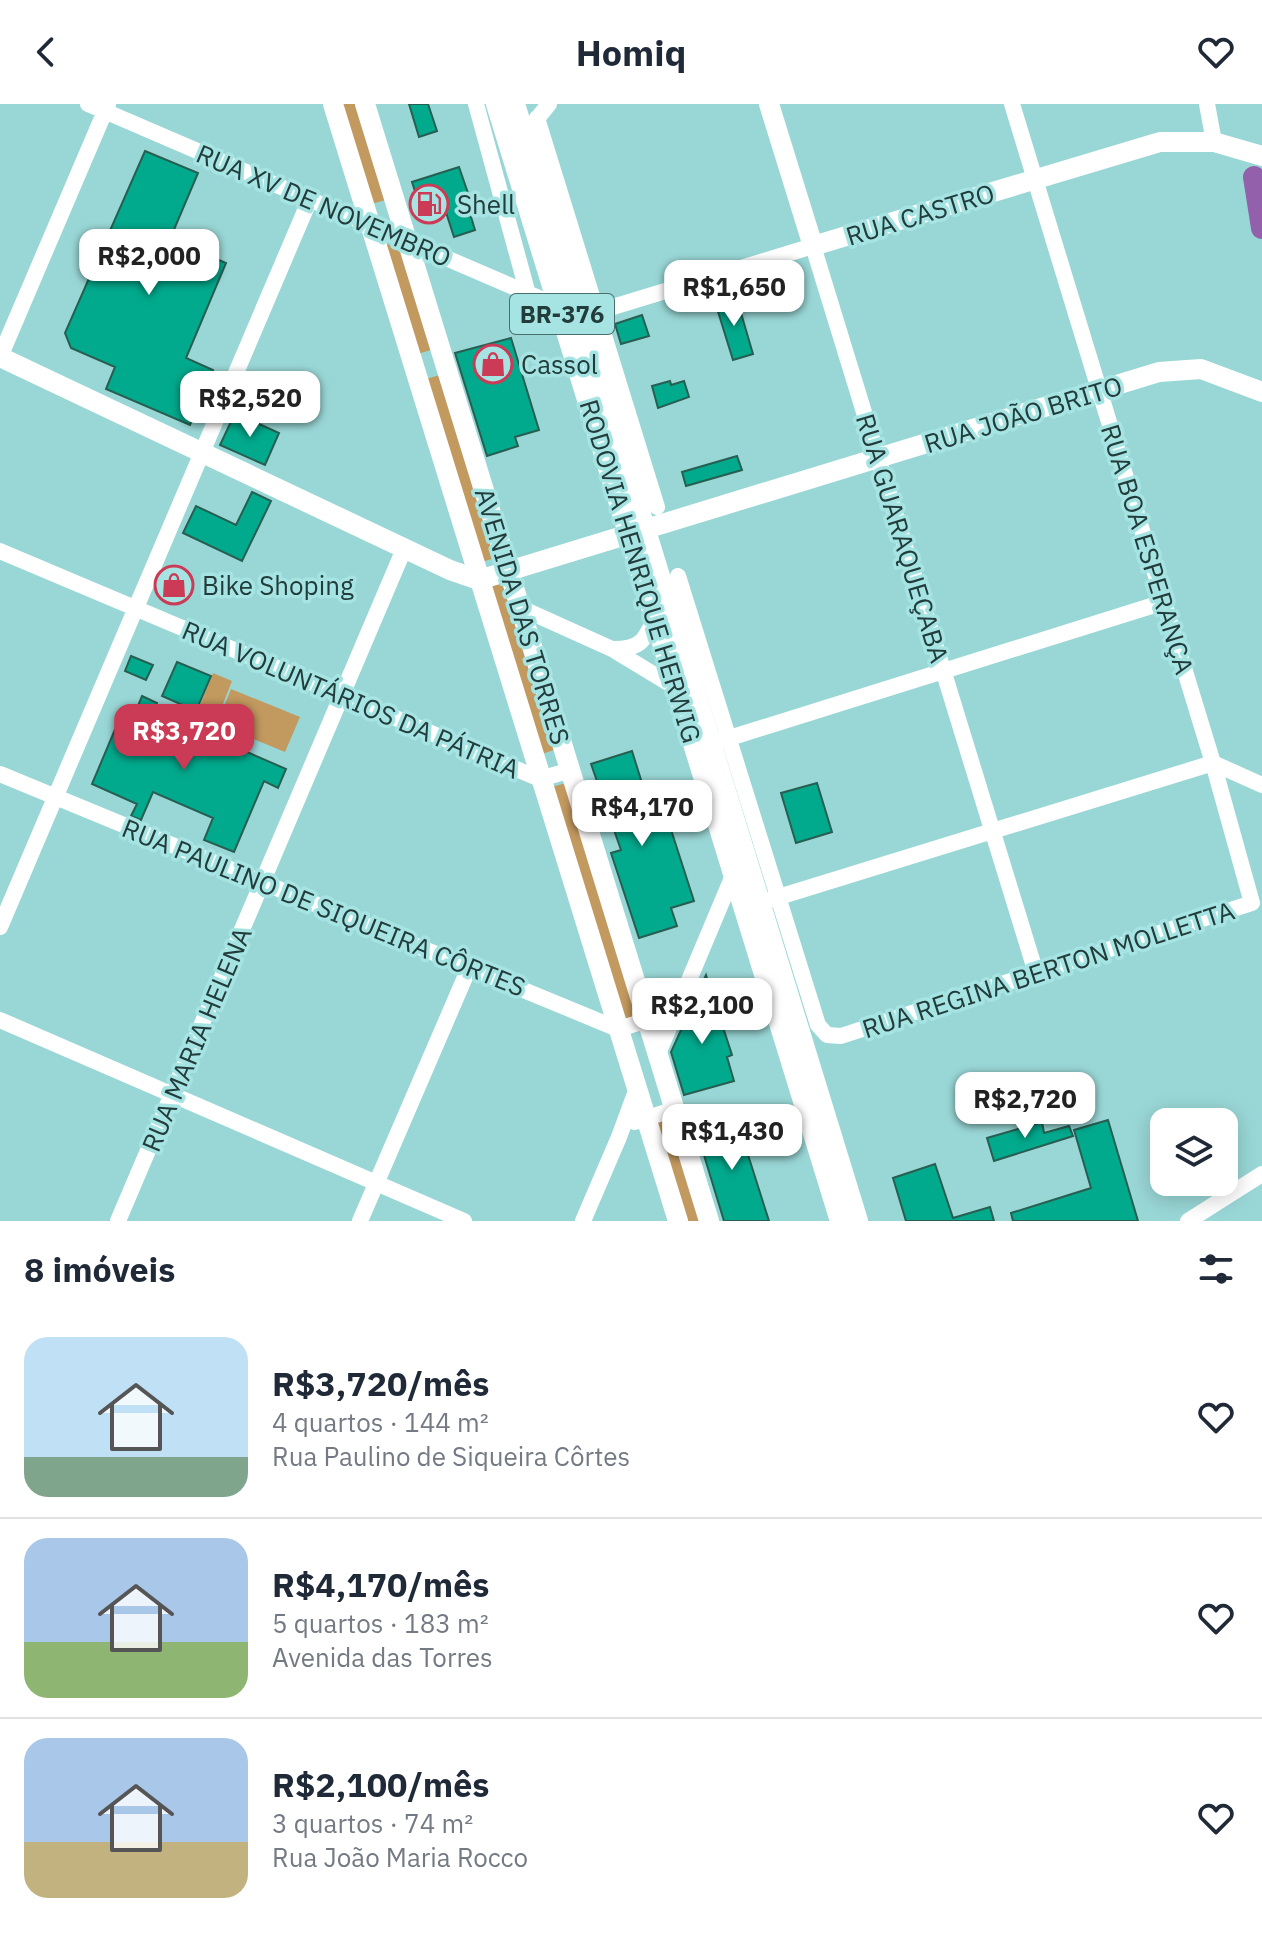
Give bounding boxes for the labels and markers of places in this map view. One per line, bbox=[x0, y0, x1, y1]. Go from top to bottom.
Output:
fuel station icon: Shell bbox=[408, 183, 450, 225]
place label: Shell bbox=[457, 187, 515, 221]
pin: R$2,000 bbox=[75, 229, 223, 297]
pin: R$1,650 bbox=[660, 260, 808, 328]
shop icon: Cassol bbox=[472, 343, 514, 385]
place label: Cassol bbox=[521, 347, 598, 381]
pin: R$2,520 bbox=[176, 371, 324, 439]
shop icon: Bike Shoping bbox=[153, 564, 195, 606]
place label: Bike Shoping bbox=[202, 568, 354, 602]
pin: R$3,720 bbox=[110, 704, 258, 772]
pin: R$4,170 bbox=[568, 780, 716, 848]
pin: R$2,100 bbox=[628, 978, 776, 1046]
pin: R$2,720 bbox=[951, 1072, 1099, 1140]
pin: R$1,430 bbox=[658, 1104, 806, 1172]

